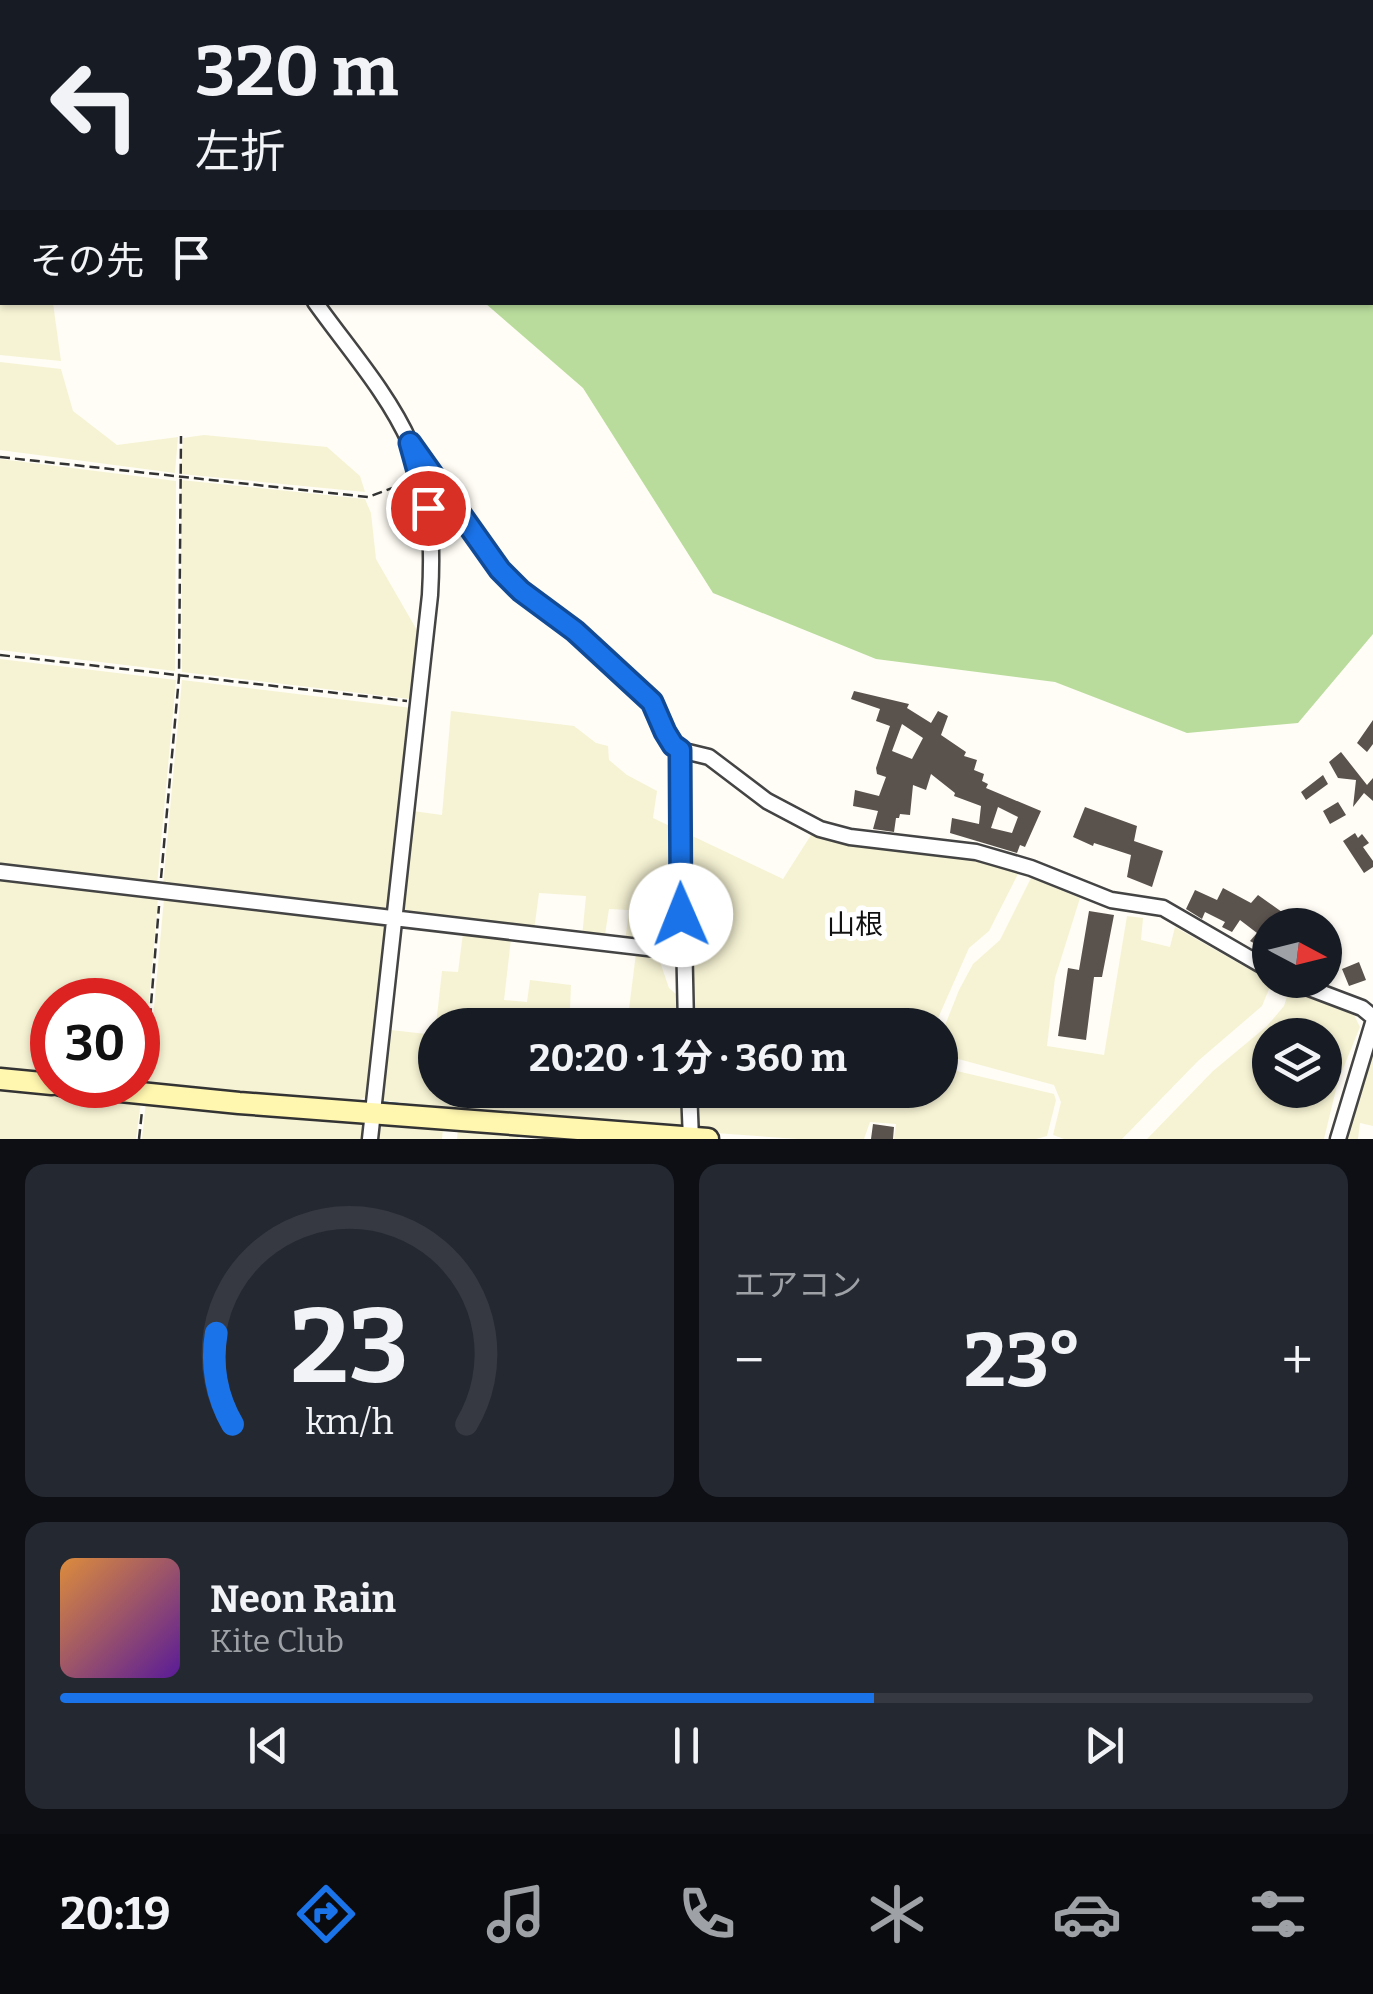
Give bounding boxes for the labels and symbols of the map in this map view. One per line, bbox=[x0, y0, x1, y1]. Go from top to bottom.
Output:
pin bbox=[386, 466, 471, 551]
position arrow bbox=[629, 863, 733, 967]
district label: 山根 bbox=[827, 908, 883, 941]
north arrow bbox=[1252, 908, 1342, 998]
speed limit sign: 30 bbox=[30, 978, 160, 1108]

